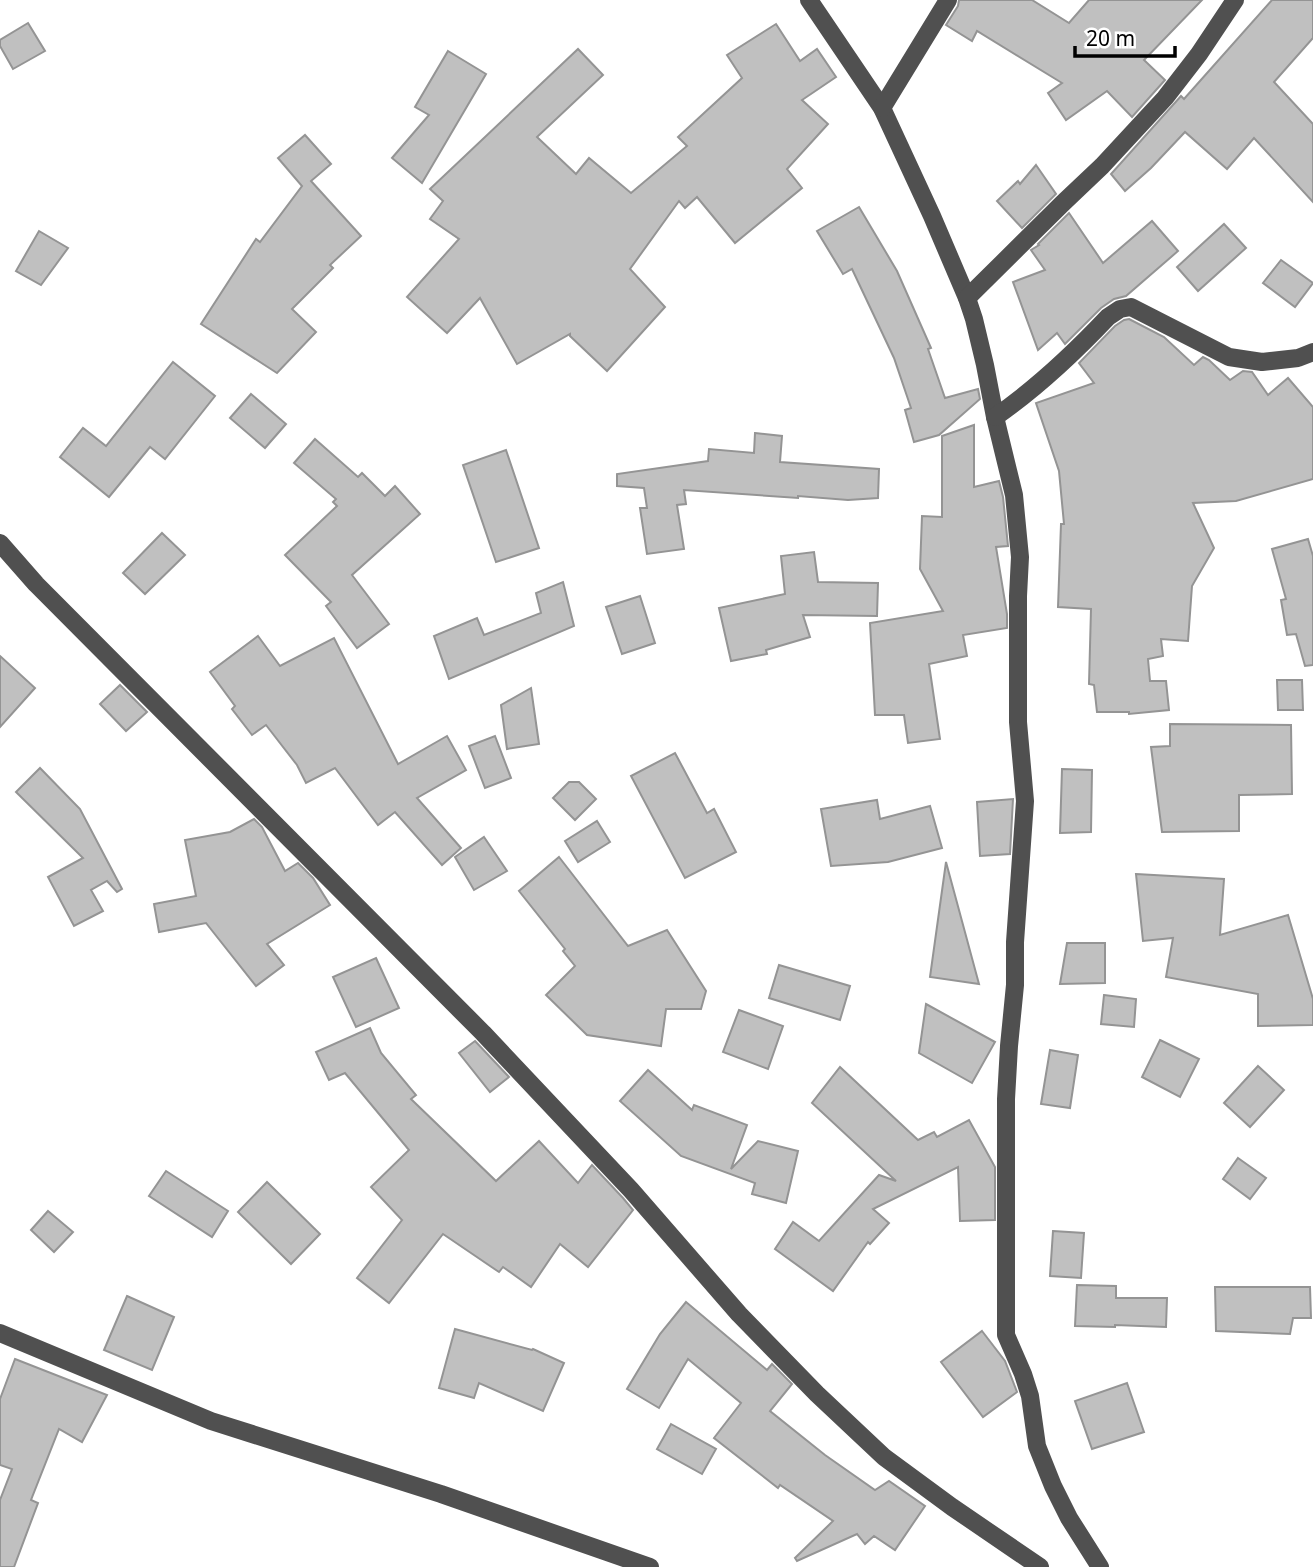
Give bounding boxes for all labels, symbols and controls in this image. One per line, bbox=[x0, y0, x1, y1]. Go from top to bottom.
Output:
scale bar bbox=[1075, 14, 1175, 58]
text: 20 m bbox=[1086, 24, 1135, 52]

